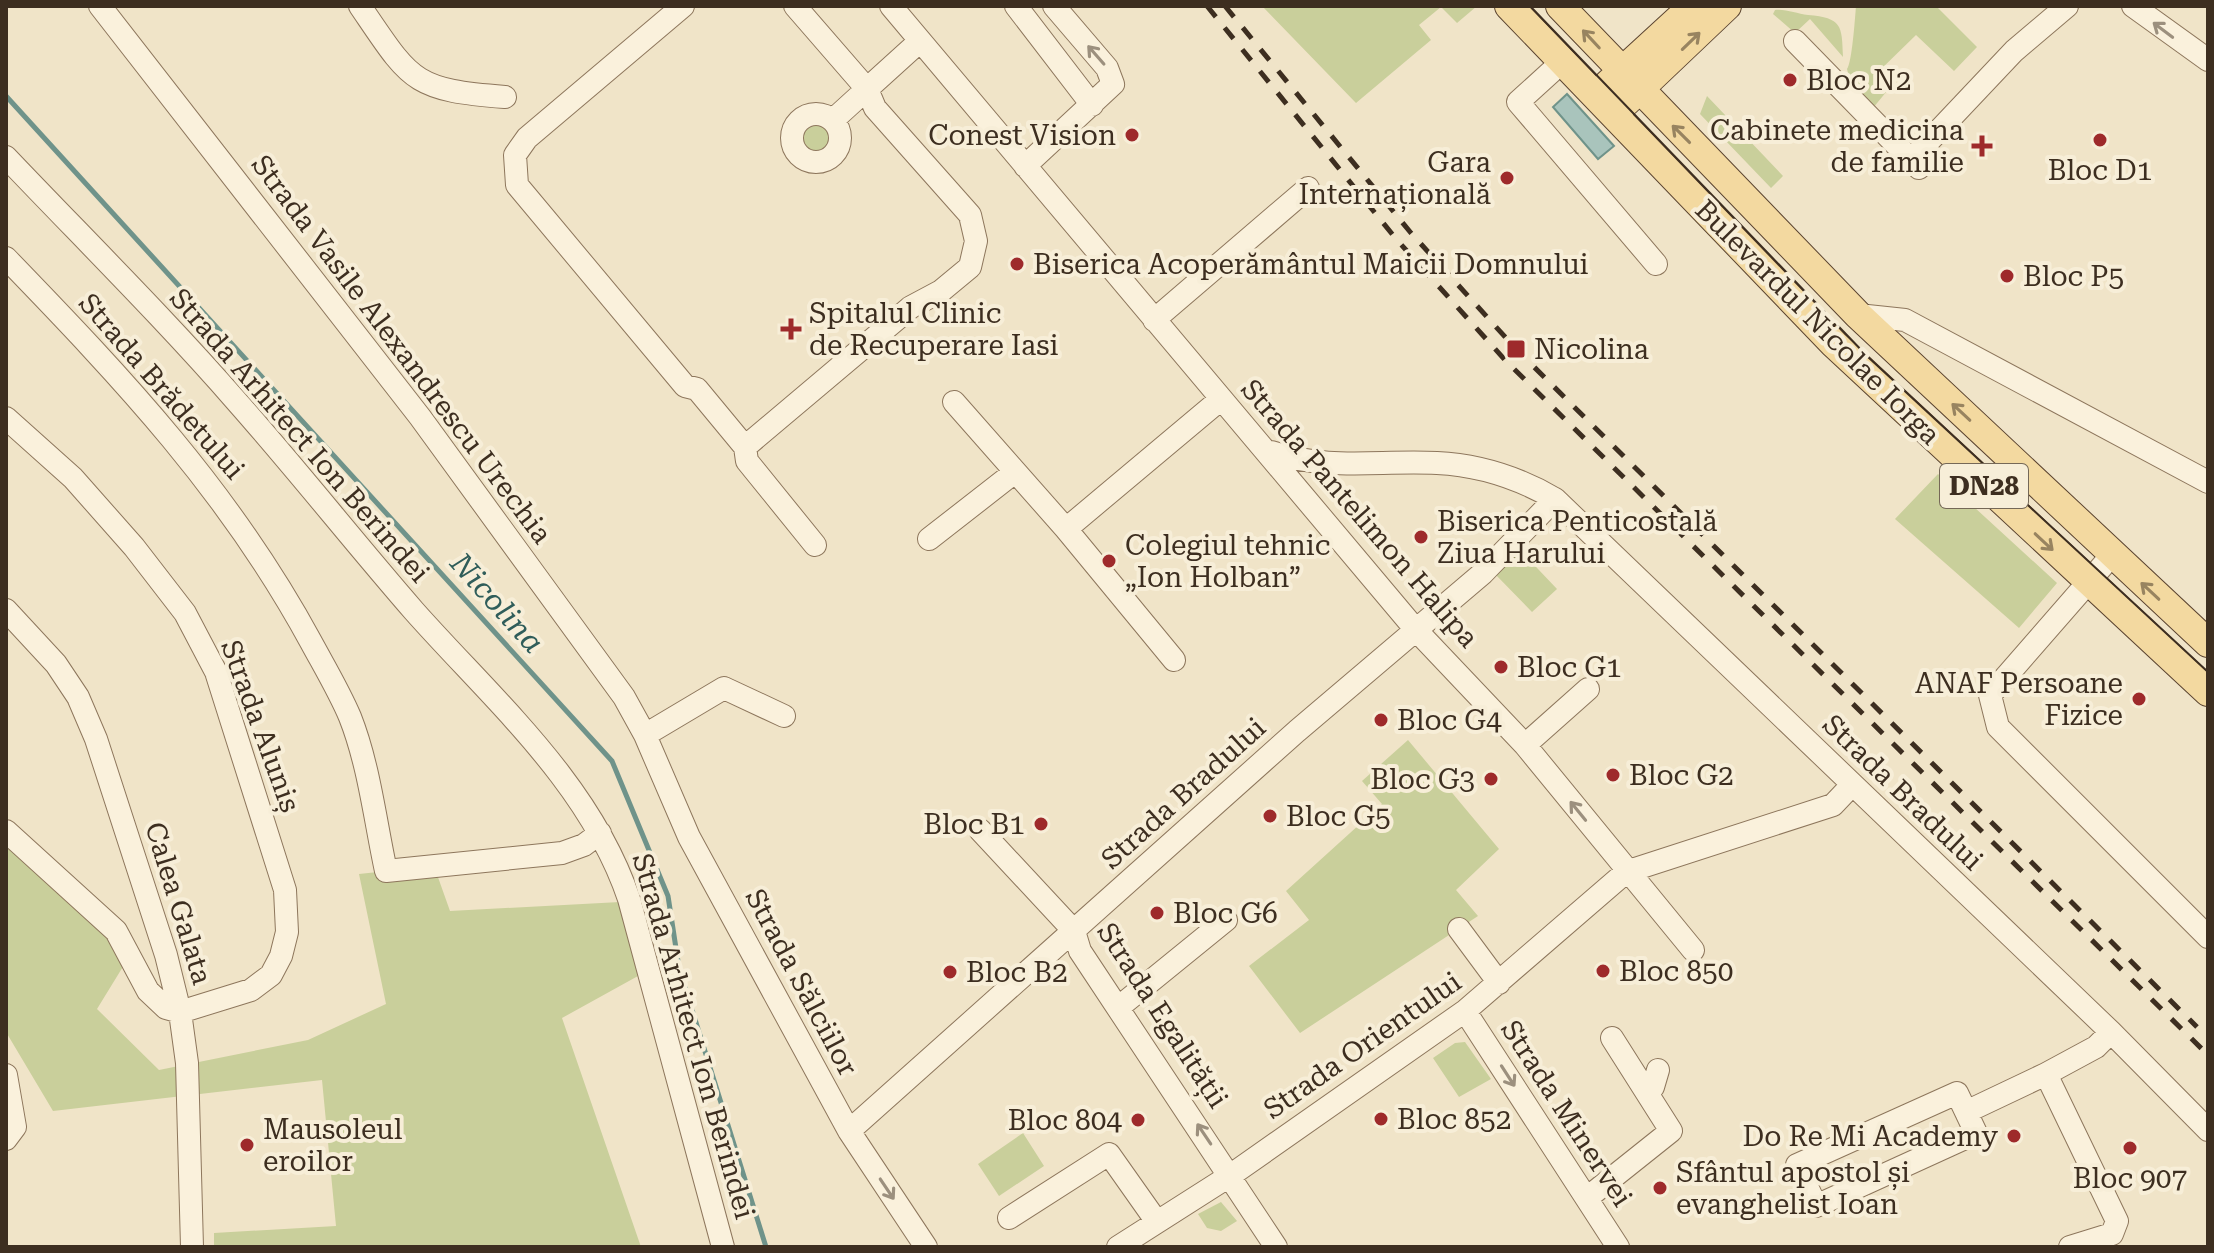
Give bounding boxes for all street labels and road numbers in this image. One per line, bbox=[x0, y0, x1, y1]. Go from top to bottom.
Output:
street label: Strada Vasile Alexandrescu Urechia bbox=[245, 149, 559, 550]
street label: Bulevardul Nicolae Iorga bbox=[1689, 193, 1947, 451]
street label: Strada Arhitect Ion Berindei bbox=[163, 282, 436, 589]
street label: Strada Brădetului bbox=[72, 287, 251, 486]
street label: Strada Pantelimon Halipa bbox=[1234, 373, 1485, 654]
road number: DN28 bbox=[1940, 464, 2028, 508]
street label: Strada Aluniș bbox=[212, 636, 307, 817]
street label: Strada Bradului bbox=[1816, 708, 1989, 877]
street label: Strada Bradului bbox=[1094, 711, 1272, 876]
street label: Calea Galata bbox=[138, 818, 219, 988]
street label: Strada Arhitect Ion Berindei bbox=[625, 850, 762, 1223]
street label: Strada Sălciilor bbox=[739, 883, 865, 1081]
street label: Strada Egalității bbox=[1089, 917, 1235, 1115]
street label: Strada Orientului bbox=[1257, 965, 1467, 1126]
street label: Strada Minervei bbox=[1494, 1014, 1639, 1213]

